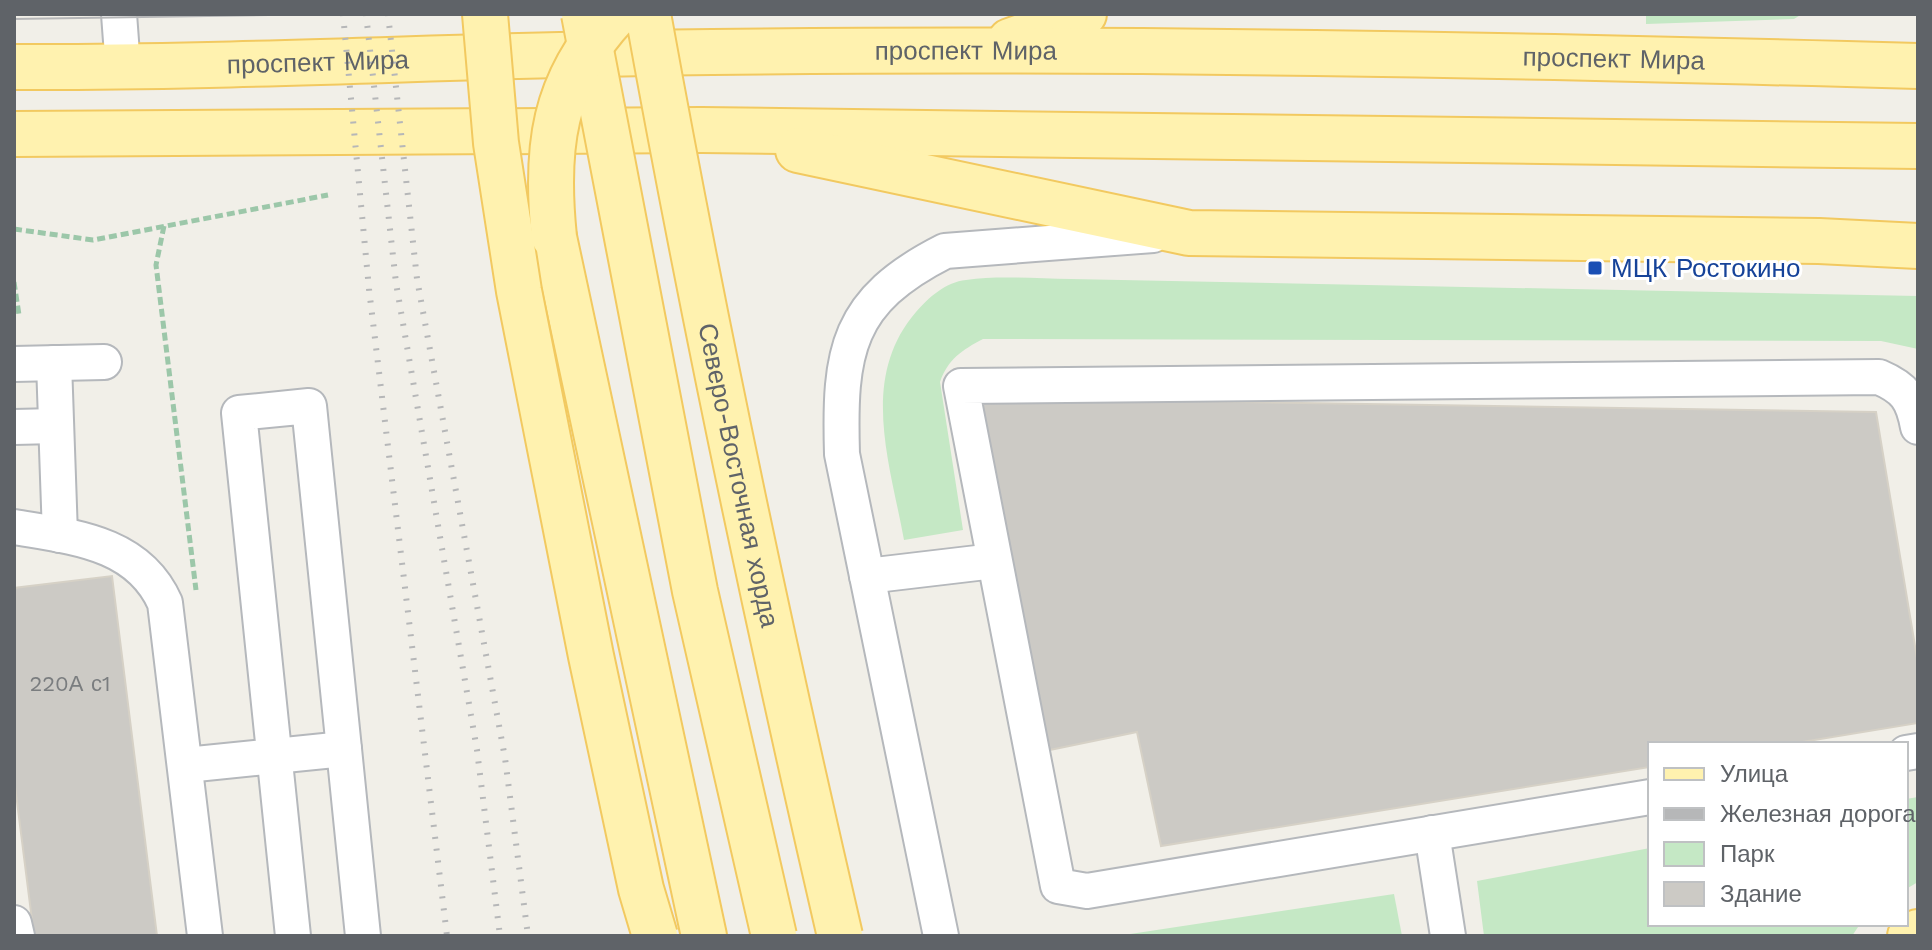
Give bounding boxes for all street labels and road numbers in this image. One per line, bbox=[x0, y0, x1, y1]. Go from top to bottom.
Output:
street label: проспект Мира bbox=[875, 35, 1057, 66]
street label: проспект Мира bbox=[1522, 42, 1706, 76]
street label: проспект Мира bbox=[227, 44, 410, 79]
street label: Северо-Восточная хорда bbox=[692, 321, 785, 630]

